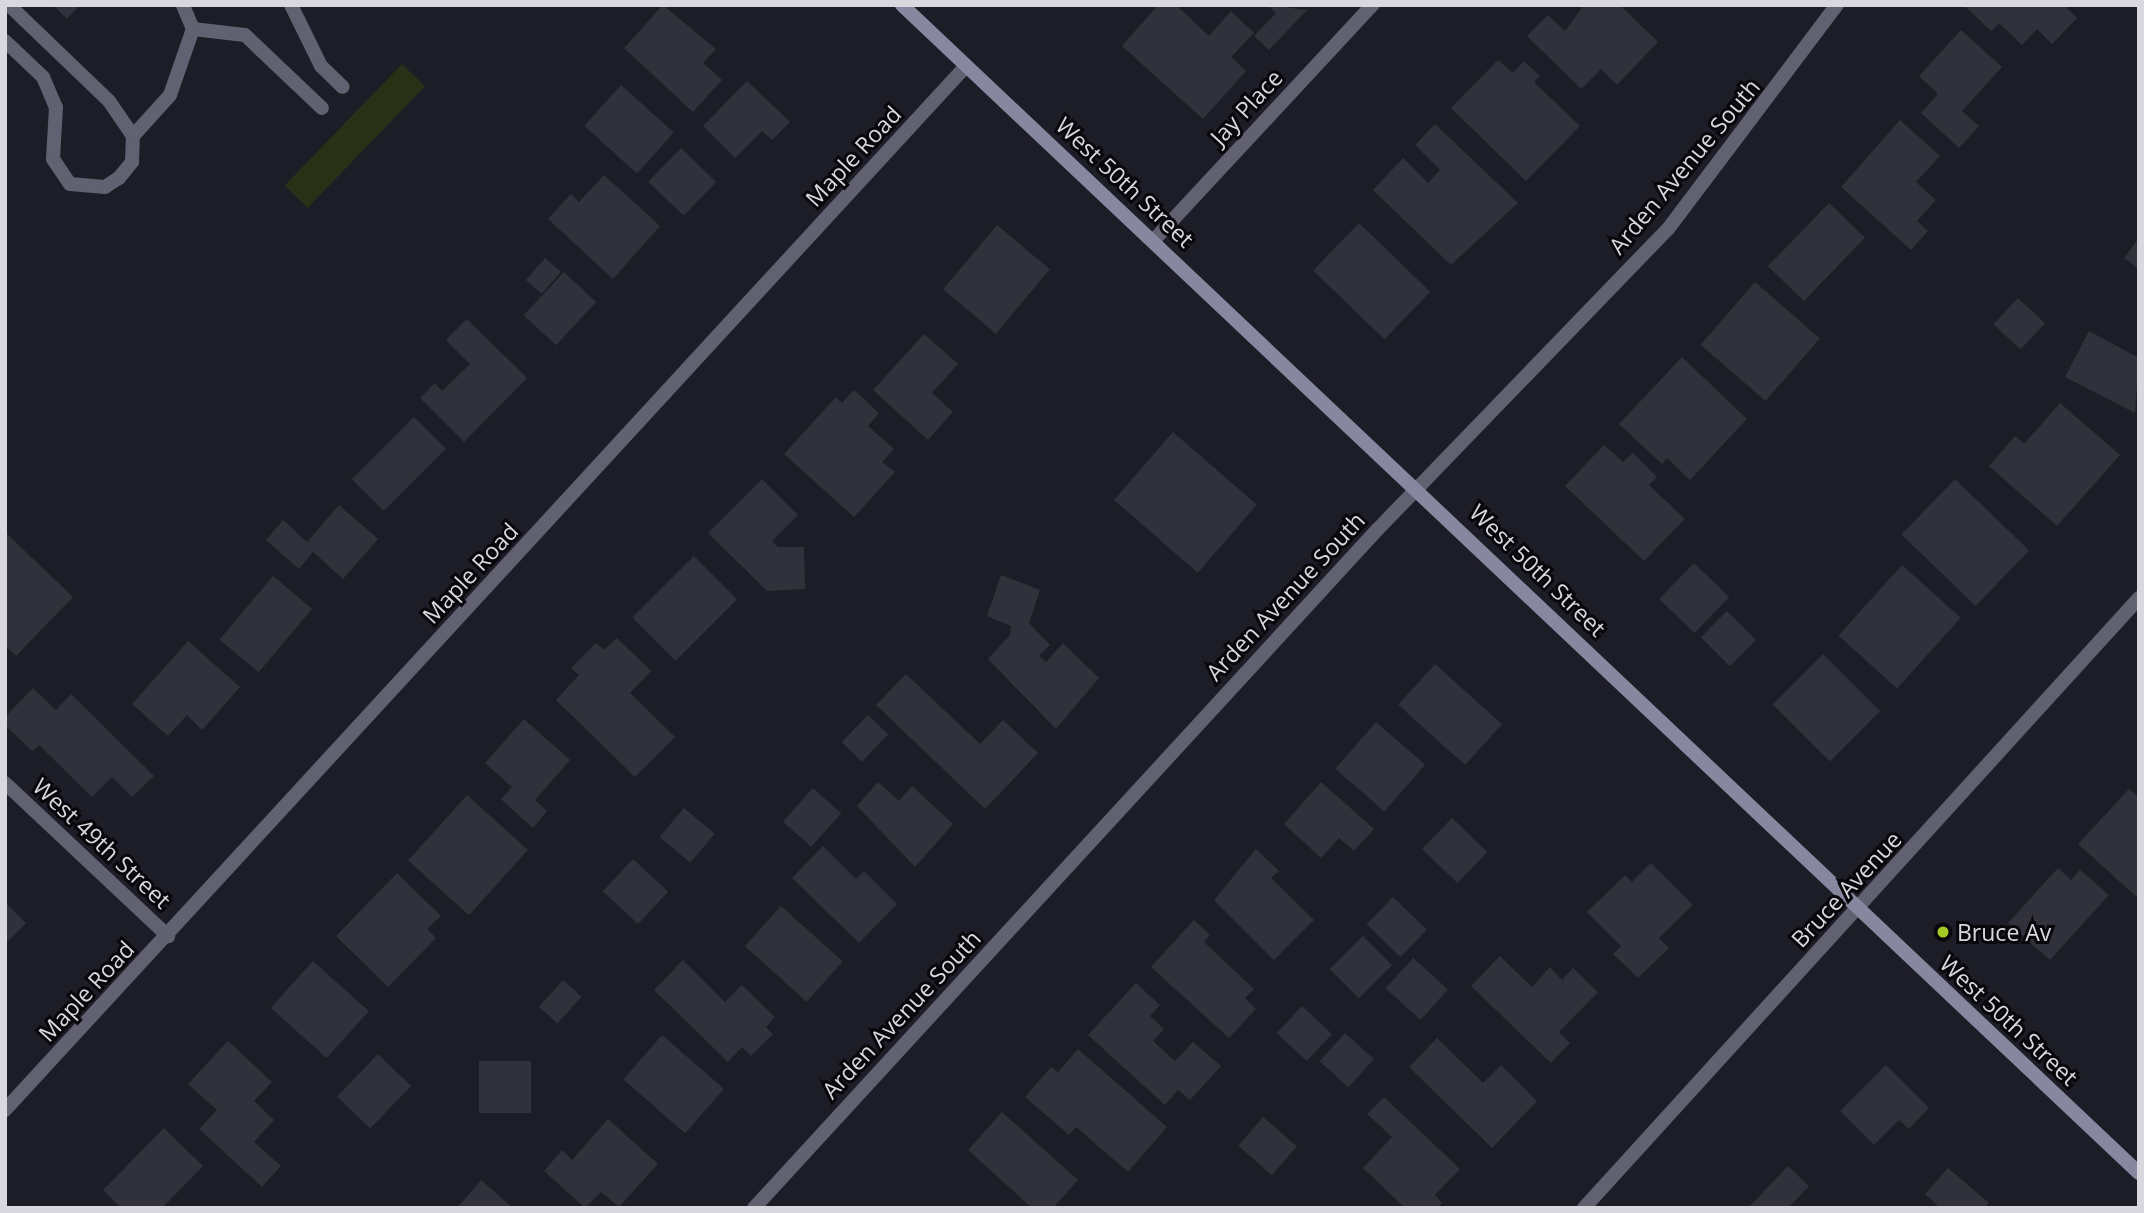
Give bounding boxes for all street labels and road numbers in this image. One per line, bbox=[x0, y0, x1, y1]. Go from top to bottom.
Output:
street label: Jay Place bbox=[1204, 64, 1288, 150]
street label: Arden Avenue South bbox=[1603, 73, 1765, 259]
street label: Maple Road bbox=[800, 100, 906, 212]
street label: West 50th Street bbox=[1050, 111, 1200, 253]
street label: West 50th Street bbox=[1464, 498, 1612, 642]
street label: Arden Avenue South bbox=[1200, 506, 1370, 686]
street label: Maple Road bbox=[417, 517, 523, 629]
street label: West 49th Street bbox=[27, 772, 177, 914]
street label: Bruce Avenue bbox=[1785, 825, 1907, 953]
street label: Arden Avenue South bbox=[816, 924, 986, 1104]
street label: Maple Road bbox=[33, 935, 139, 1047]
street label: West 50th Street bbox=[1934, 949, 2084, 1091]

